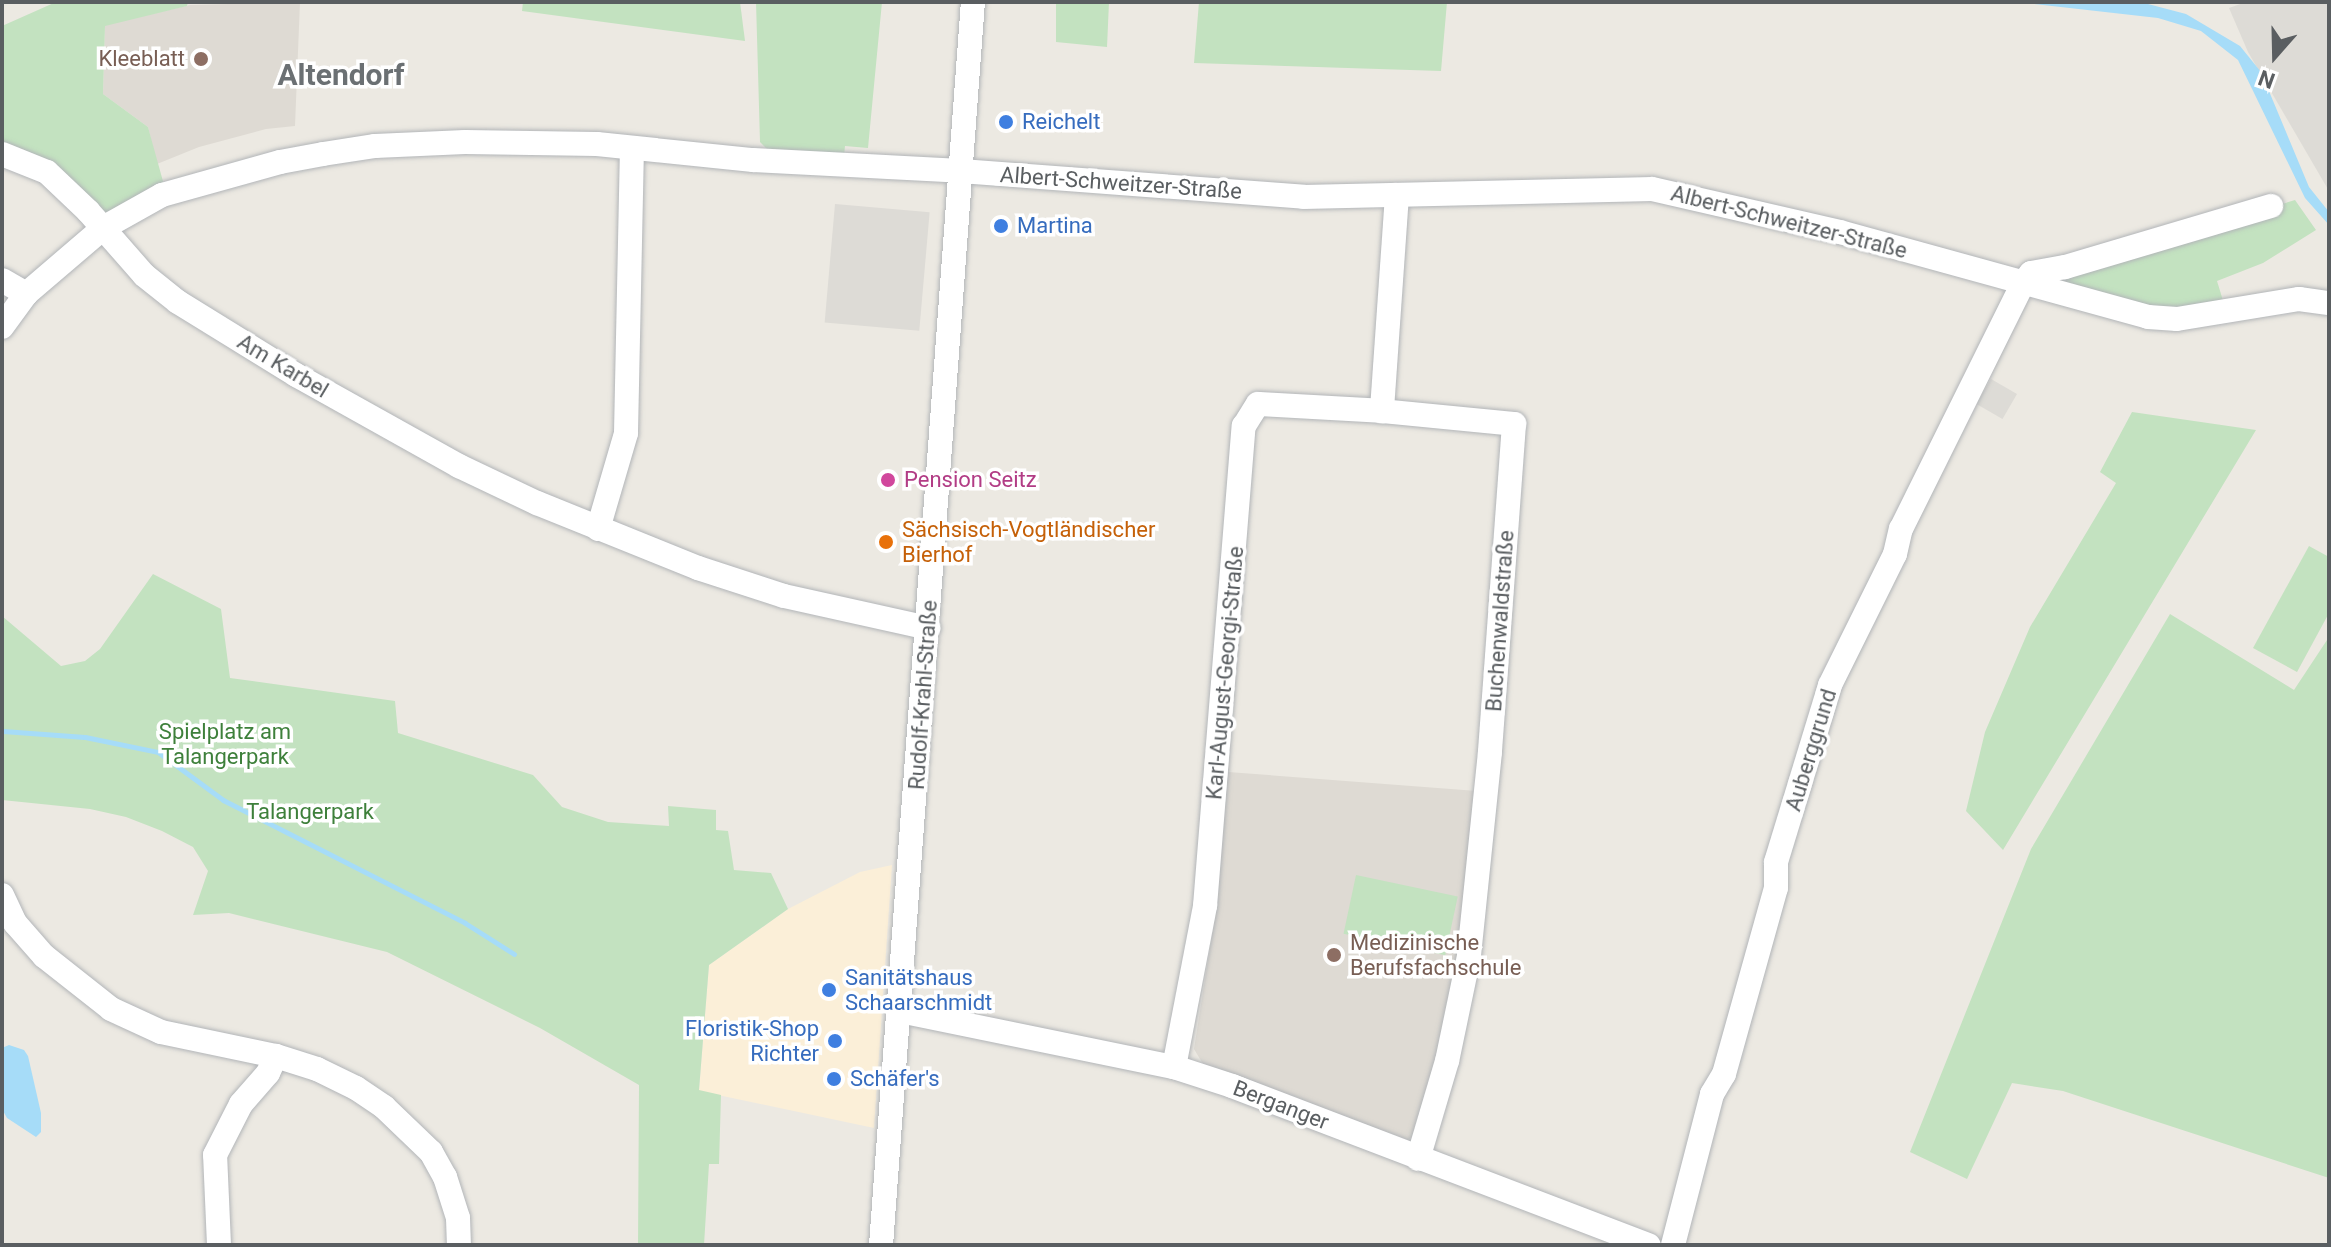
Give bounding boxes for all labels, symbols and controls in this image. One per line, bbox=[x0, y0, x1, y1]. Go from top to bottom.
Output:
north arrow bbox=[2235, 16, 2315, 96]
place label: Kleeblatt bbox=[98, 46, 185, 72]
marker: Kleeblatt bbox=[192, 50, 210, 68]
district label: Altendorf bbox=[277, 57, 405, 93]
text: N bbox=[2255, 65, 2278, 93]
place label: Reichelt bbox=[1022, 109, 1100, 135]
marker: Reichelt bbox=[997, 113, 1015, 131]
street label: Albert-Schweitzer-Straße bbox=[999, 161, 1243, 205]
street label: Albert-Schweitzer-Straße bbox=[1668, 180, 1910, 264]
place label: Martina bbox=[1017, 213, 1093, 239]
marker: Martina bbox=[992, 217, 1010, 235]
street label: Am Karbel bbox=[233, 328, 333, 404]
place label: Pension Seitz bbox=[904, 467, 1037, 493]
marker: Pension Seitz bbox=[879, 471, 897, 489]
place label: Sächsisch-Vogtländischer Bierhof bbox=[902, 516, 1155, 568]
street label: Buchenwaldstraße bbox=[1480, 529, 1520, 713]
marker: Sächsisch-Vogtländischer Bierhof bbox=[877, 533, 895, 551]
street label: Karl-August-Georgi-Straße bbox=[1201, 545, 1249, 801]
street label: Rudolf-Krahl-Straße bbox=[903, 599, 943, 791]
street label: Auberggrund bbox=[1780, 686, 1842, 814]
park label: Spielplatz am Talangerpark bbox=[159, 718, 291, 770]
park label: Talangerpark bbox=[246, 799, 374, 825]
place label: Medizinische Berufsfachschule bbox=[1350, 929, 1521, 980]
marker: Medizinische Berufsfachschule bbox=[1325, 946, 1343, 964]
place label: Sanitätshaus Schaarschmidt bbox=[845, 964, 992, 1016]
marker: Sanitätshaus Schaarschmidt bbox=[820, 981, 838, 999]
place label: Floristik-Shop Richter bbox=[685, 1015, 819, 1066]
marker: Floristik-Shop Richter bbox=[826, 1032, 844, 1050]
place label: Schäfer's bbox=[850, 1066, 940, 1092]
marker: Schäfer's bbox=[825, 1070, 843, 1088]
street label: Berganger bbox=[1229, 1075, 1333, 1135]

